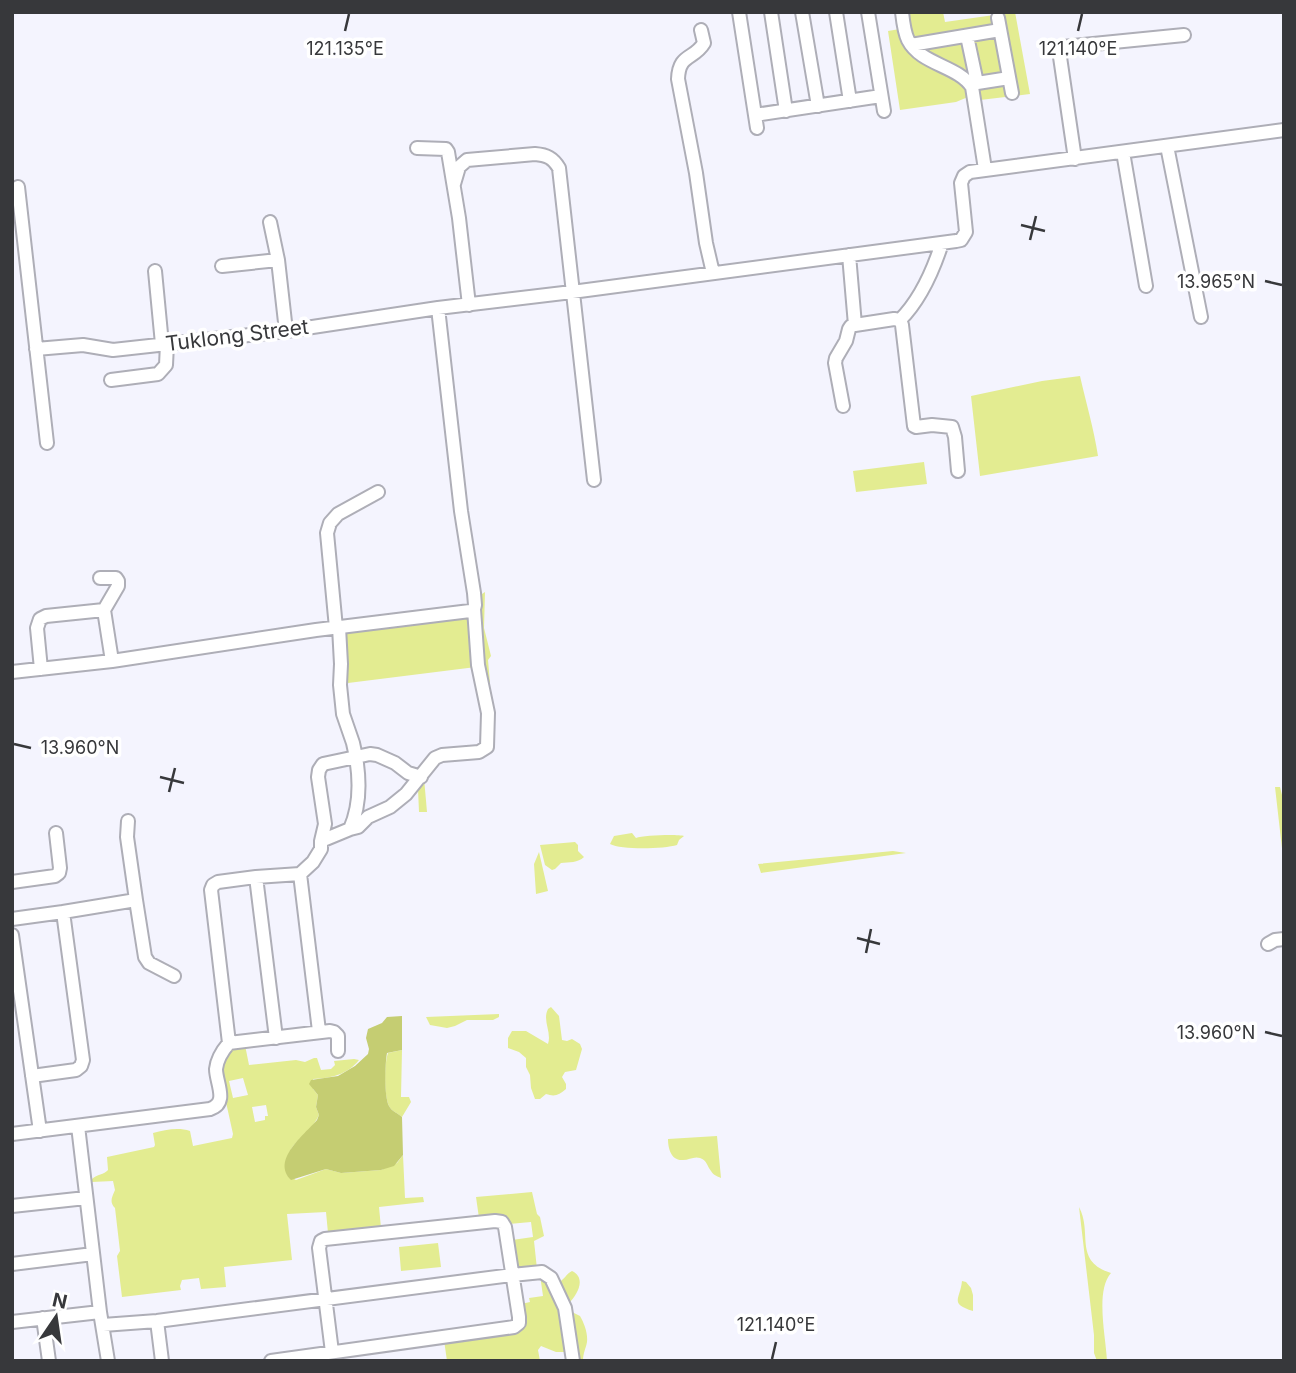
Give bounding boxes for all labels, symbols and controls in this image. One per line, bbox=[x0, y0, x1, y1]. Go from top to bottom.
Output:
text: 121.135°E bbox=[306, 38, 384, 59]
text: 121.140°E bbox=[1039, 38, 1117, 59]
text: 13.965°N bbox=[1177, 271, 1255, 292]
street label: Tuklong Street bbox=[164, 314, 310, 356]
text: 13.960°N bbox=[41, 737, 119, 758]
text: 13.960°N bbox=[1177, 1022, 1255, 1043]
north arrow bbox=[21, 1282, 91, 1352]
text: N bbox=[50, 1288, 69, 1314]
text: 121.140°E bbox=[737, 1314, 815, 1335]

